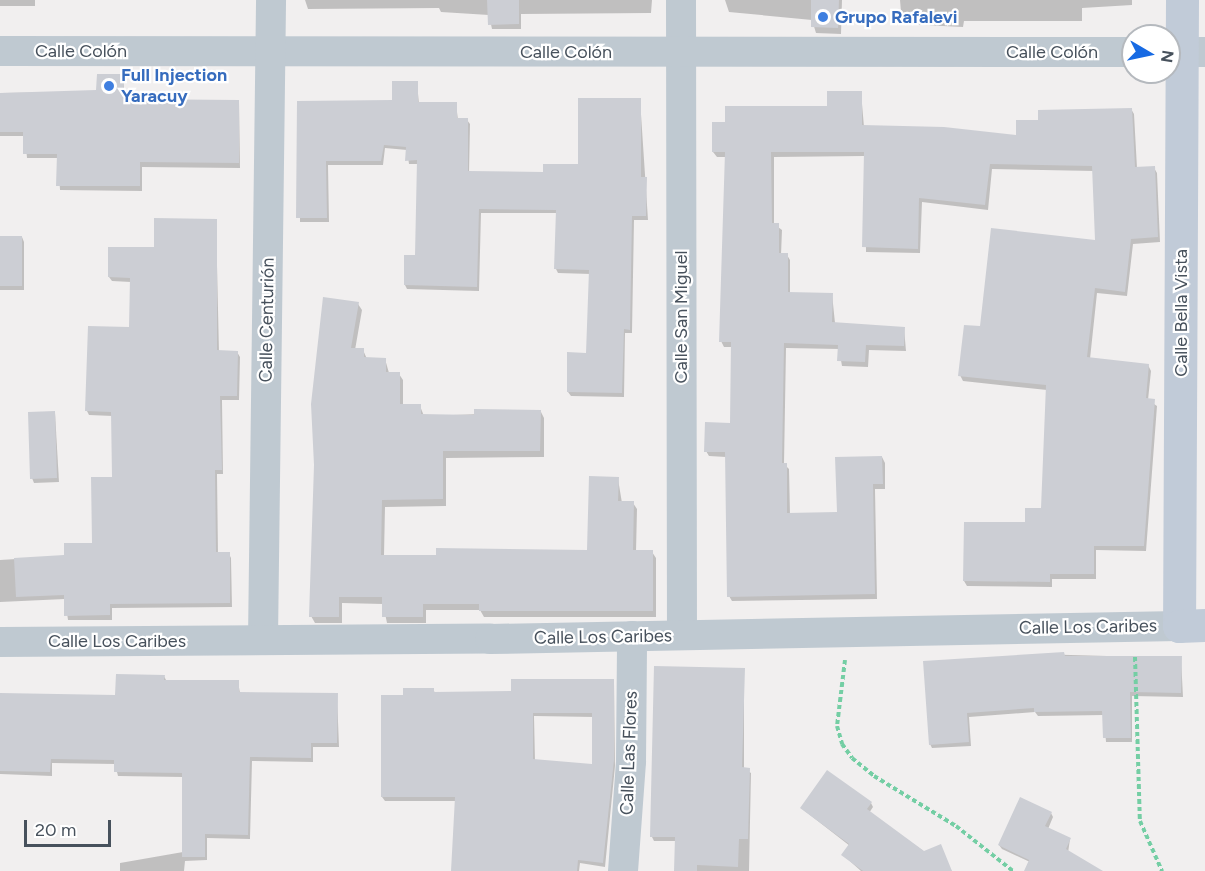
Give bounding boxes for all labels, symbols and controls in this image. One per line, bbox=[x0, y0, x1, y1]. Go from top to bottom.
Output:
place label: Grupo Rafalevi bbox=[835, 6, 957, 28]
marker: Grupo Rafalevi bbox=[816, 10, 830, 24]
north arrow bbox=[1121, 24, 1181, 84]
street label: Calle Colón bbox=[35, 40, 127, 62]
street label: Calle Colón bbox=[520, 41, 612, 63]
street label: Calle Colón bbox=[1006, 41, 1098, 63]
text: N bbox=[1157, 49, 1178, 64]
place label: Full Injection Yaracuy bbox=[121, 65, 227, 107]
marker: Full Injection Yaracuy bbox=[102, 79, 116, 93]
street label: Calle Bella Vista bbox=[1170, 249, 1192, 377]
street label: Calle San Miguel bbox=[670, 251, 692, 383]
street label: Calle Centurión bbox=[255, 257, 279, 383]
street label: Calle Los Caribes bbox=[1019, 615, 1157, 639]
street label: Calle Los Caribes bbox=[534, 625, 672, 649]
street label: Calle Los Caribes bbox=[48, 630, 186, 652]
street label: Calle Las Flores bbox=[616, 691, 642, 815]
scale bar bbox=[27, 808, 114, 846]
text: 20 m bbox=[35, 819, 76, 841]

